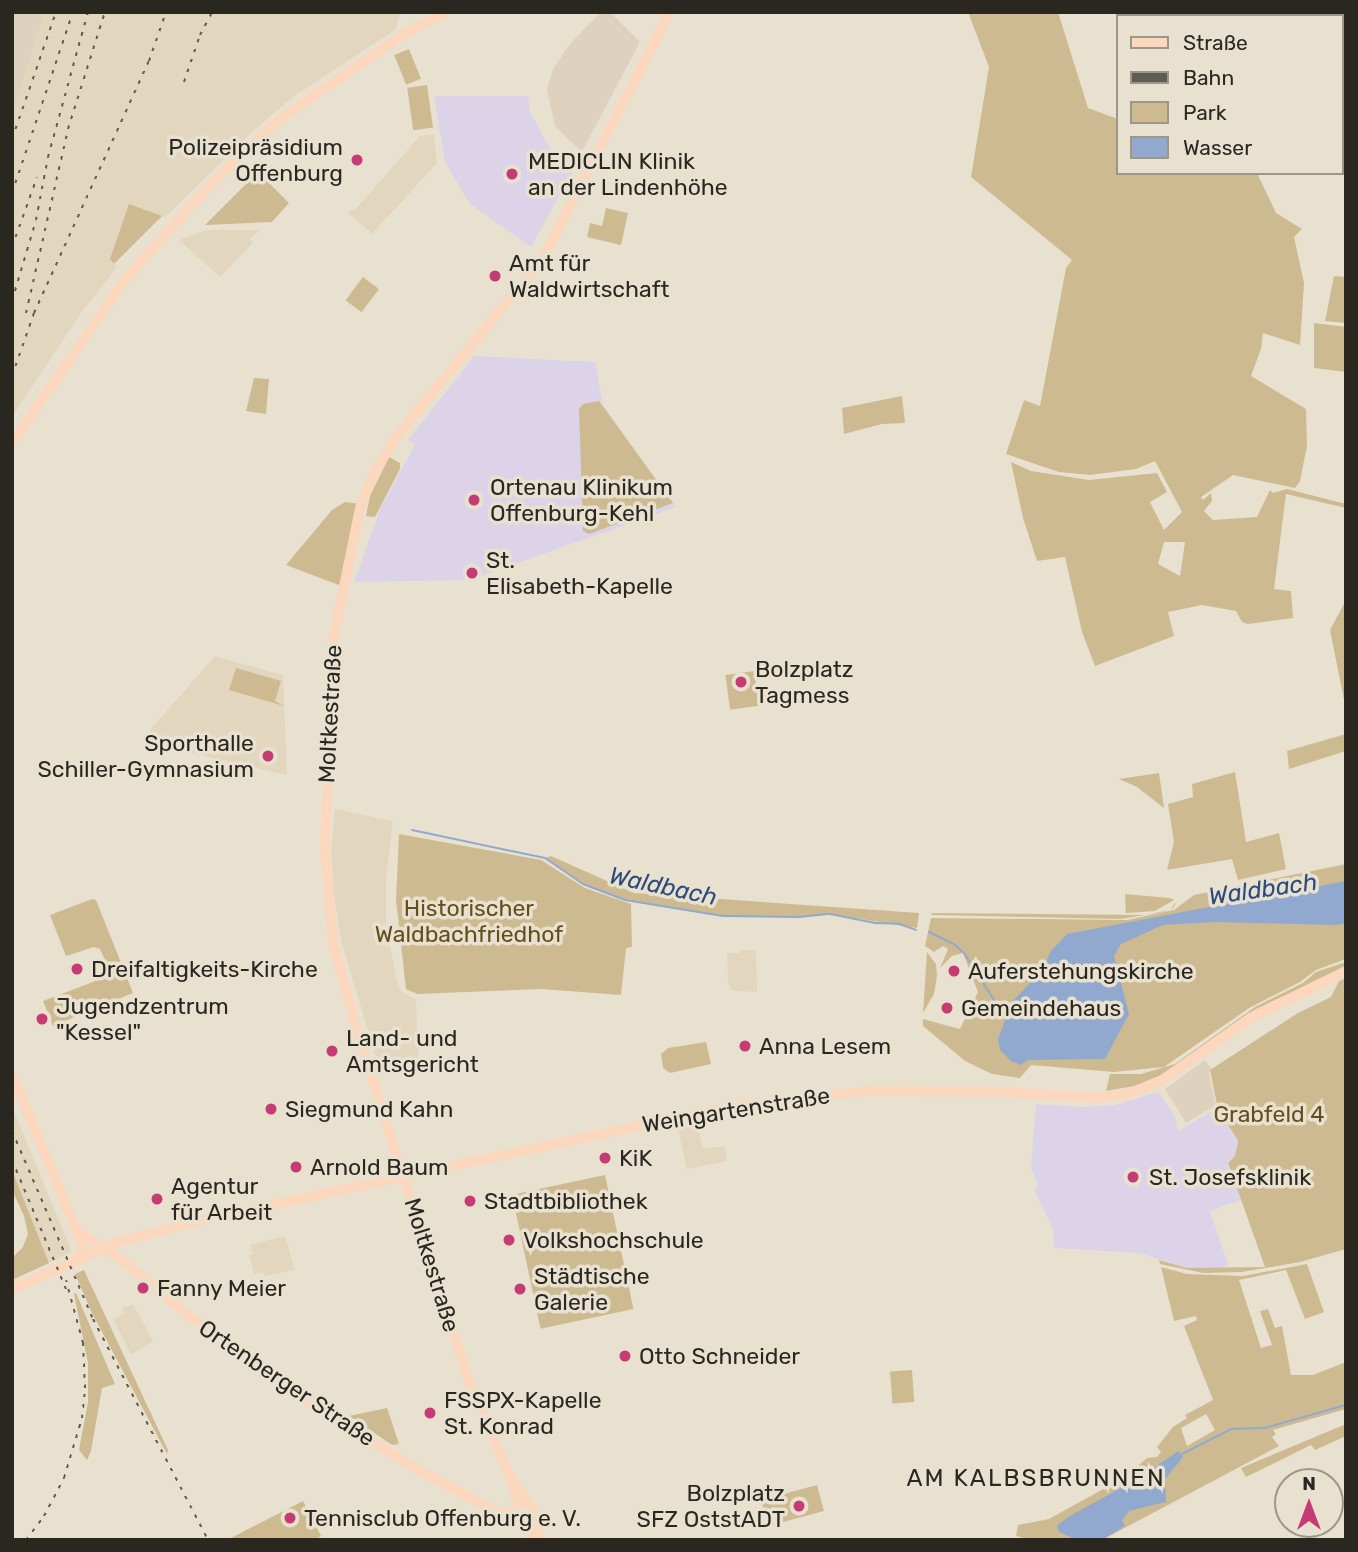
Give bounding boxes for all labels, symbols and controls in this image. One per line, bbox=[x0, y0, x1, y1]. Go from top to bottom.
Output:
legend bbox=[1116, 14, 1344, 175]
text: Straße bbox=[1183, 30, 1248, 55]
text: Bahn bbox=[1183, 65, 1234, 90]
text: Park bbox=[1183, 100, 1227, 125]
place label: Polizeipräsidium Offenburg bbox=[168, 133, 343, 187]
text: Wasser bbox=[1183, 135, 1252, 160]
place label: MEDICLIN Klinik an der Lindenhöhe bbox=[528, 147, 728, 201]
marker: Polizeipräsidium Offenburg bbox=[349, 152, 365, 168]
marker: MEDICLIN Klinik an der Lindenhöhe bbox=[502, 164, 522, 184]
place label: Amt für Waldwirtschaft bbox=[509, 249, 669, 303]
marker: Amt für Waldwirtschaft bbox=[487, 268, 503, 284]
place label: Ortenau Klinikum Offenburg-Kehl bbox=[490, 473, 673, 527]
marker: Ortenau Klinikum Offenburg-Kehl bbox=[464, 490, 484, 510]
place label: St. Elisabeth-Kapelle bbox=[486, 546, 673, 600]
marker: St. Elisabeth-Kapelle bbox=[464, 565, 480, 581]
street label: Moltkestraße bbox=[313, 644, 347, 784]
place label: Bolzplatz Tagmess bbox=[755, 655, 853, 709]
marker: Bolzplatz Tagmess bbox=[733, 674, 749, 690]
place label: Sporthalle Schiller-Gymnasium bbox=[37, 729, 254, 783]
marker: Sporthalle Schiller-Gymnasium bbox=[260, 748, 276, 764]
water label: Waldbach bbox=[607, 862, 719, 912]
water label: Waldbach bbox=[1207, 868, 1319, 912]
park label: Historischer Waldbachfriedhof bbox=[375, 894, 563, 948]
place label: Dreifaltigkeits-Kirche bbox=[91, 955, 318, 983]
place label: Auferstehungskirche bbox=[968, 957, 1194, 985]
marker: Dreifaltigkeits-Kirche bbox=[69, 961, 85, 977]
marker: Auferstehungskirche bbox=[946, 963, 962, 979]
place label: Jugendzentrum "Kessel" bbox=[56, 992, 229, 1046]
place label: Gemeindehaus bbox=[961, 994, 1121, 1022]
marker: Gemeindehaus bbox=[939, 1000, 955, 1016]
marker: Jugendzentrum "Kessel" bbox=[34, 1011, 50, 1027]
place label: Land- und Amtsgericht bbox=[346, 1024, 479, 1078]
place label: Anna Lesem bbox=[759, 1032, 891, 1060]
marker: Anna Lesem bbox=[737, 1038, 753, 1054]
marker: Land- und Amtsgericht bbox=[324, 1043, 340, 1059]
street label: Weingartenstraße bbox=[640, 1082, 832, 1138]
place label: Siegmund Kahn bbox=[285, 1095, 453, 1123]
park label: Grabfeld 4 bbox=[1213, 1100, 1325, 1128]
marker: Siegmund Kahn bbox=[263, 1101, 279, 1117]
place label: KiK bbox=[619, 1144, 652, 1172]
marker: KiK bbox=[597, 1150, 613, 1166]
place label: Arnold Baum bbox=[310, 1153, 449, 1181]
marker: Arnold Baum bbox=[288, 1159, 304, 1175]
place label: St. Josefsklinik bbox=[1149, 1163, 1311, 1191]
marker: St. Josefsklinik bbox=[1123, 1167, 1143, 1187]
place label: Agentur für Arbeit bbox=[171, 1172, 273, 1226]
place label: Stadtbibliothek bbox=[484, 1187, 648, 1215]
marker: Agentur für Arbeit bbox=[149, 1191, 165, 1207]
marker: Stadtbibliothek bbox=[462, 1193, 478, 1209]
street label: Moltkestraße bbox=[399, 1195, 465, 1335]
place label: Volkshochschule bbox=[523, 1226, 704, 1254]
marker: Volkshochschule bbox=[501, 1232, 517, 1248]
place label: Städtische Galerie bbox=[534, 1262, 650, 1316]
place label: Fanny Meier bbox=[157, 1274, 287, 1302]
marker: Fanny Meier bbox=[135, 1280, 151, 1296]
marker: Städtische Galerie bbox=[512, 1281, 528, 1297]
street label: Ortenberger Straße bbox=[193, 1314, 381, 1452]
place label: Otto Schneider bbox=[639, 1342, 800, 1370]
marker: Otto Schneider bbox=[617, 1348, 633, 1364]
place label: FSSPX-Kapelle St. Konrad bbox=[444, 1386, 602, 1440]
marker: FSSPX-Kapelle St. Konrad bbox=[422, 1405, 438, 1421]
district label: AM KALBSBRUNNEN bbox=[908, 1465, 1164, 1493]
north arrow bbox=[1274, 1468, 1344, 1538]
text: N bbox=[1302, 1472, 1316, 1495]
place label: Bolzplatz SFZ OststADT bbox=[637, 1479, 785, 1533]
marker: Bolzplatz SFZ OststADT bbox=[791, 1498, 807, 1514]
place label: Tennisclub Offenburg e. V. bbox=[304, 1504, 582, 1532]
marker: Tennisclub Offenburg e. V. bbox=[282, 1510, 298, 1526]

